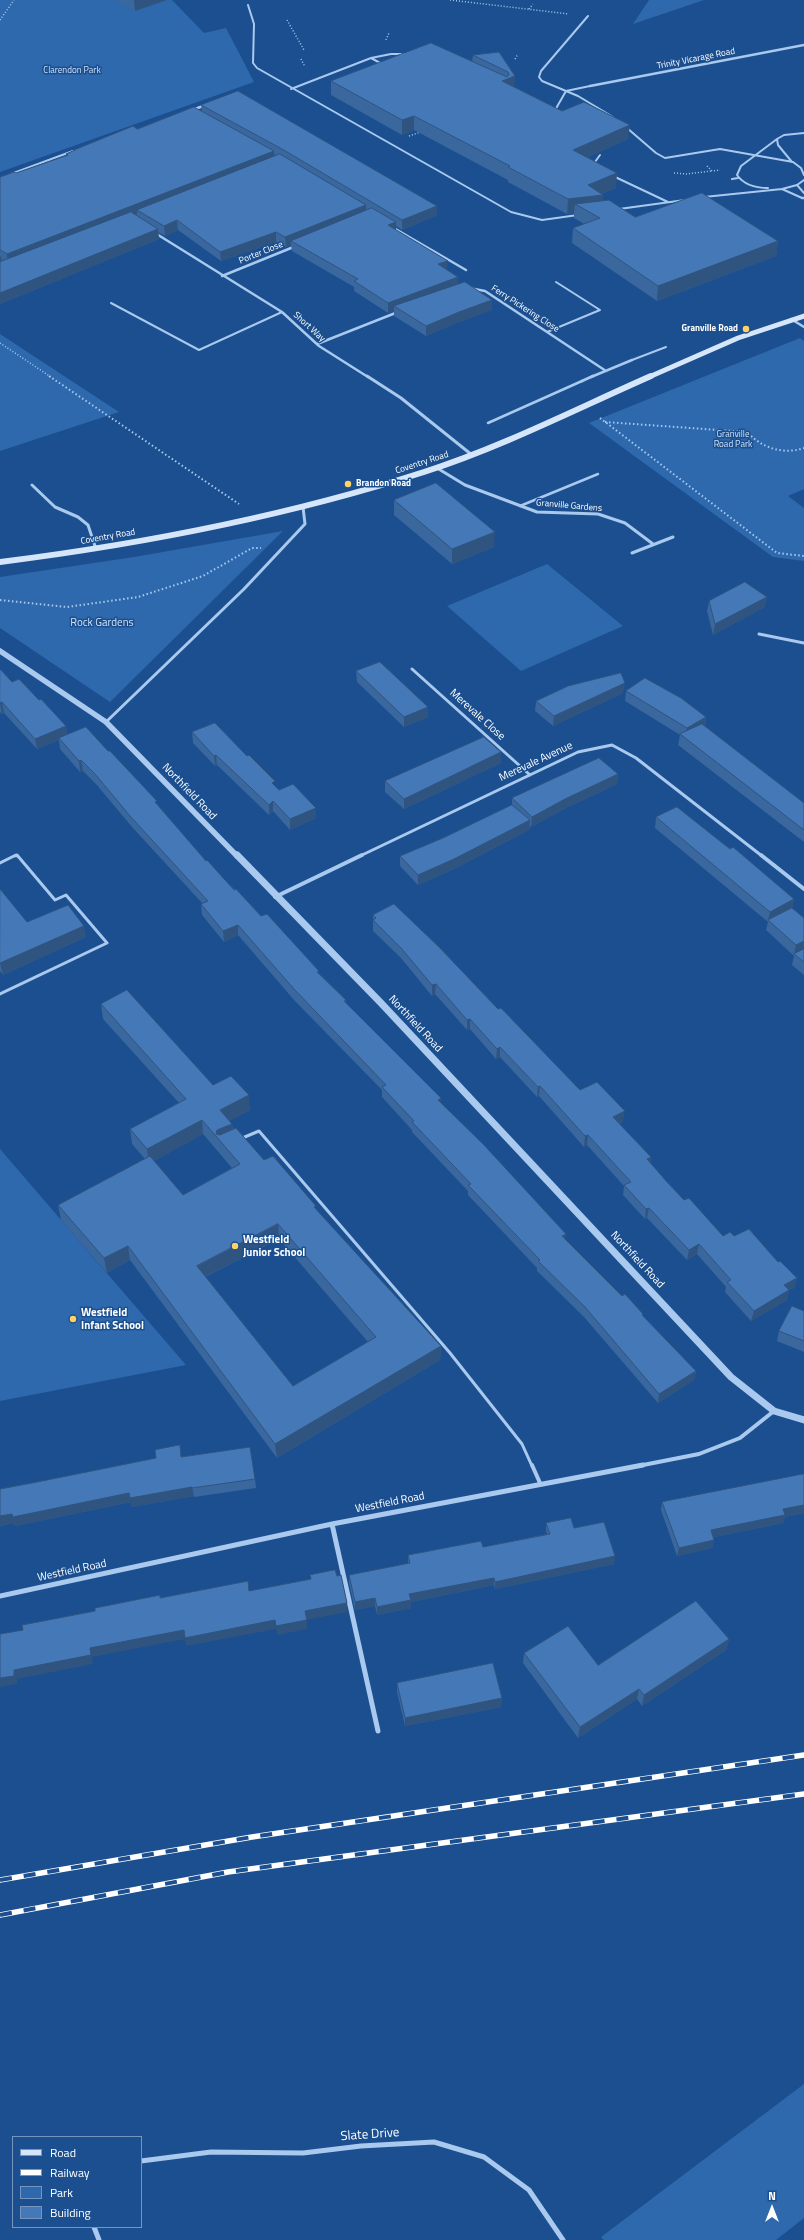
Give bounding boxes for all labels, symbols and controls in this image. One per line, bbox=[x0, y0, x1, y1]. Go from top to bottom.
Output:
street label: Trinity Vicarage Road bbox=[656, 46, 736, 72]
park label: Clarendon Park bbox=[43, 66, 101, 76]
street label: Porter Close bbox=[237, 239, 285, 267]
street label: Ferry Pickering Close bbox=[489, 283, 561, 335]
street label: Short Way bbox=[291, 310, 327, 344]
place label: Granville Road bbox=[682, 324, 738, 334]
marker: Granville Road bbox=[741, 324, 751, 334]
park label: Granville Road Park bbox=[714, 430, 752, 451]
street label: Coventry Road bbox=[394, 449, 450, 477]
marker: Brandon Road bbox=[343, 479, 353, 489]
place label: Brandon Road bbox=[356, 479, 411, 489]
street label: Granville Gardens bbox=[535, 498, 603, 514]
street label: Coventry Road bbox=[80, 527, 136, 547]
park label: Rock Gardens bbox=[70, 616, 134, 630]
street label: Merevale Close bbox=[447, 687, 507, 743]
street label: Merevale Avenue bbox=[497, 739, 575, 785]
street label: Northfield Road bbox=[159, 761, 219, 823]
street label: Northfield Road bbox=[385, 993, 445, 1055]
street label: Northfield Road bbox=[607, 1229, 667, 1291]
place label: Westfield Junior School bbox=[243, 1233, 305, 1259]
marker: Westfield Junior School bbox=[230, 1241, 240, 1251]
place label: Westfield Infant School bbox=[81, 1306, 144, 1332]
marker: Westfield Infant School bbox=[68, 1314, 78, 1324]
street label: Westfield Road bbox=[354, 1490, 426, 1516]
street label: Westfield Road bbox=[36, 1557, 108, 1585]
street label: Slate Drive bbox=[340, 2125, 400, 2145]
legend bbox=[12, 2136, 142, 2228]
text: Road bbox=[50, 2143, 76, 2162]
text: Railway bbox=[50, 2163, 90, 2182]
text: Park bbox=[50, 2183, 73, 2202]
north arrow bbox=[752, 2188, 792, 2228]
text: N bbox=[768, 2188, 776, 2204]
text: Building bbox=[50, 2203, 91, 2222]

